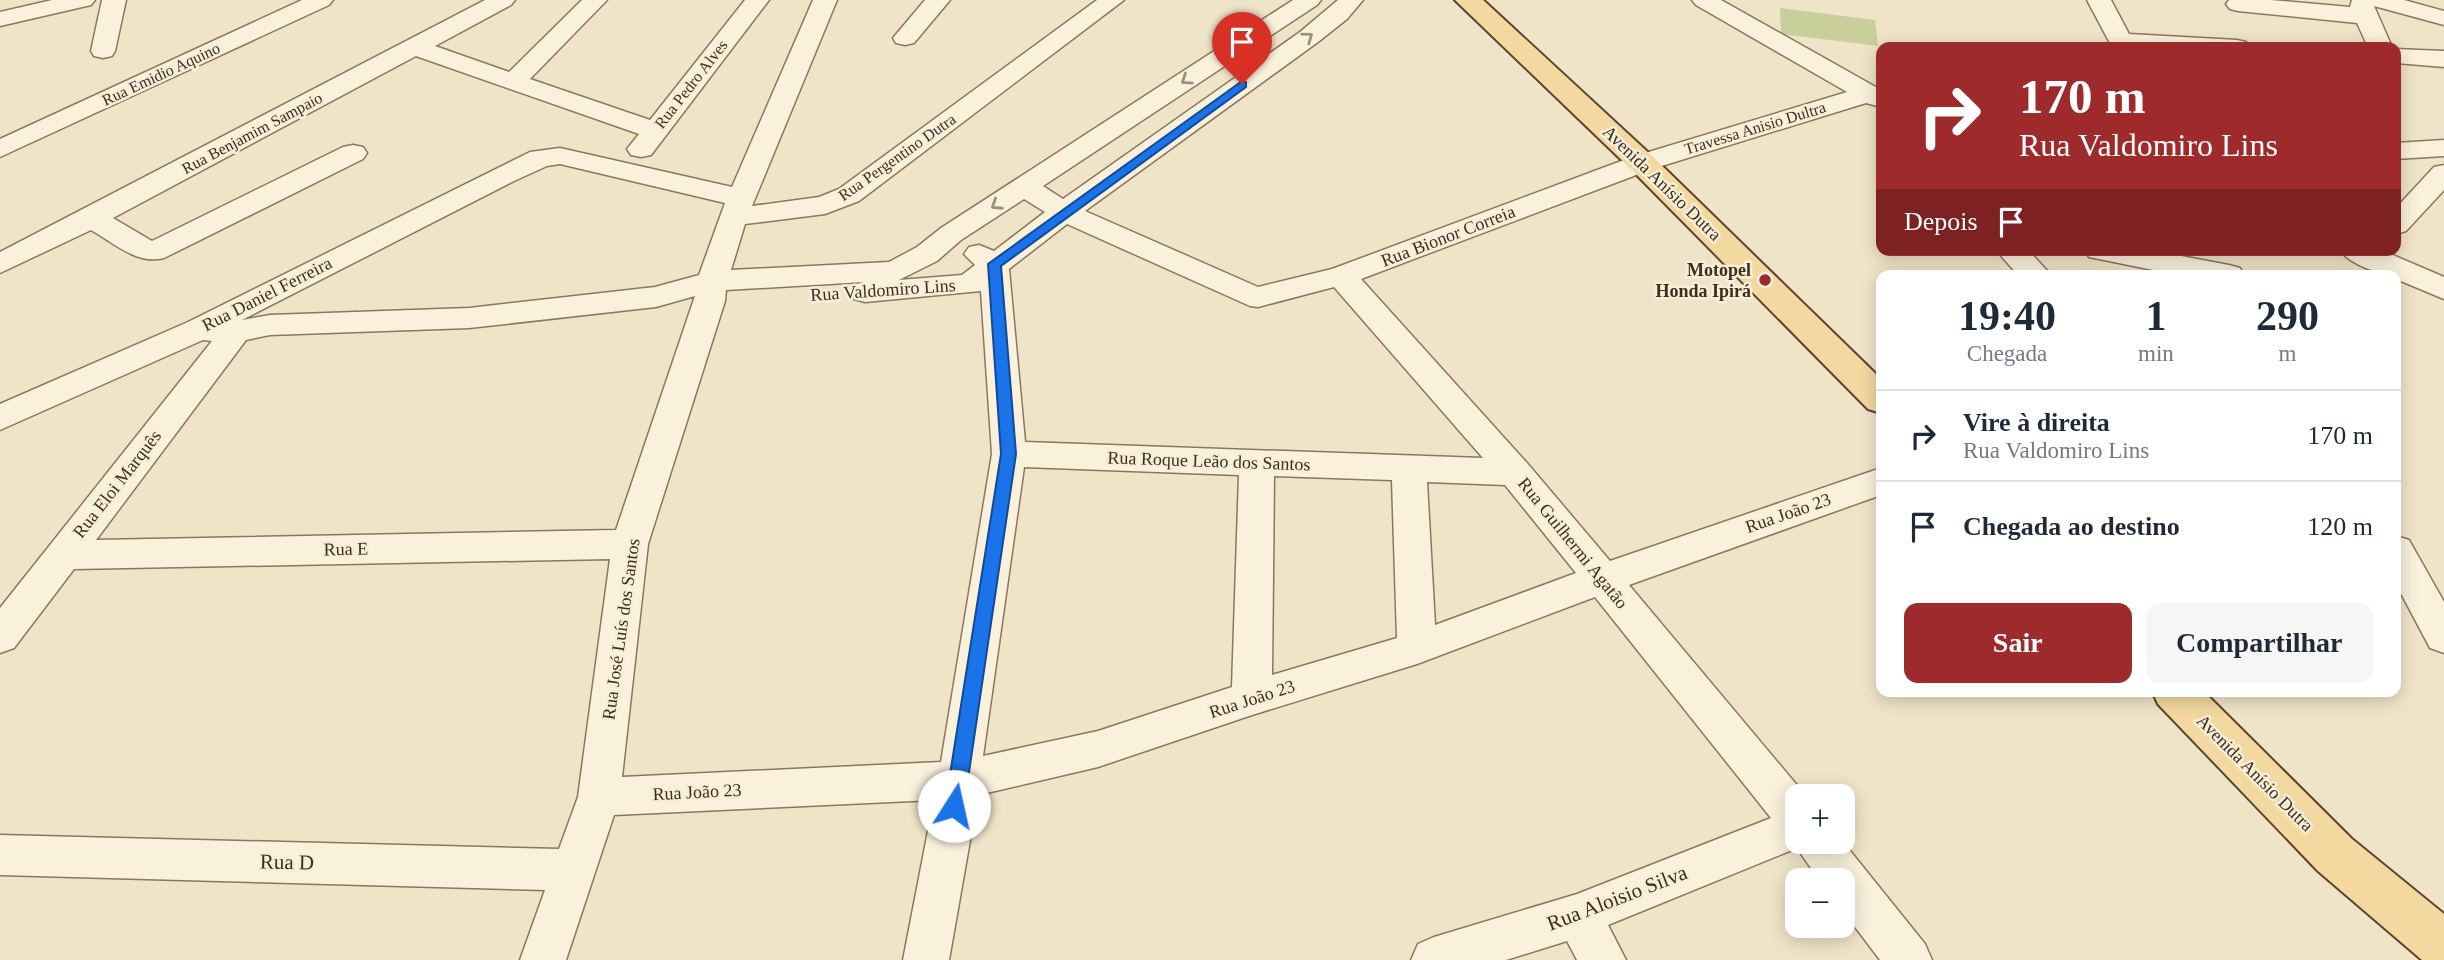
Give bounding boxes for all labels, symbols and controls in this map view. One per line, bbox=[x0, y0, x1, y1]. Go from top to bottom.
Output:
pin bbox=[1212, 12.0, 1272, 84]
icon: arrive bbox=[1223, 23, 1261, 61]
one-way arrow bbox=[1300, 33, 1313, 45]
street label: Rua Pedro Alves bbox=[651, 36, 731, 132]
street label: Rua Emidio Aquino bbox=[99, 39, 223, 110]
text: 170 m bbox=[2019, 69, 2146, 124]
icon: right bbox=[1904, 70, 1995, 161]
one-way arrow bbox=[1181, 72, 1194, 84]
street label: Rua Benjamim Sampaio bbox=[179, 89, 326, 178]
street label: Travessa Anisio Dultra bbox=[1682, 98, 1828, 158]
street label: Rua Pergentino Dutra bbox=[835, 110, 959, 205]
street label: Avenida Anísio Dutra bbox=[1599, 121, 1725, 245]
text: Rua Valdomiro Lins bbox=[2019, 127, 2278, 163]
one-way arrow bbox=[991, 197, 1004, 210]
street label: Rua Bionor Correia bbox=[1378, 201, 1518, 271]
icon: arrive bbox=[1992, 203, 2030, 241]
text: Depois bbox=[1904, 207, 1978, 236]
street label: Rua Daniel Ferreira bbox=[199, 253, 335, 335]
place label: Motopel Honda Ipirá bbox=[1655, 260, 1751, 301]
marker: Motopel Honda Ipirá bbox=[1757, 272, 1773, 288]
street label: Rua Valdomiro Lins bbox=[810, 275, 956, 305]
text: 19:40 bbox=[1958, 293, 2056, 339]
text: 1 bbox=[2145, 293, 2166, 339]
text: 290 bbox=[2256, 293, 2319, 339]
text: Chegada bbox=[1967, 341, 2047, 366]
text: min bbox=[2138, 341, 2174, 366]
text: m bbox=[2278, 341, 2296, 366]
text: Vire à direita bbox=[1963, 408, 2110, 437]
icon: right bbox=[1904, 417, 1942, 455]
text: 170 m bbox=[2307, 421, 2373, 450]
street label: Rua Eloi Marquês bbox=[69, 426, 165, 542]
text: Rua Valdomiro Lins bbox=[1963, 438, 2149, 463]
street label: Rua Roque Leão dos Santos bbox=[1107, 447, 1311, 475]
street label: Rua Guilhermi Agatão bbox=[1514, 473, 1632, 613]
street label: Rua João 23 bbox=[1743, 489, 1833, 537]
icon: arrive bbox=[1904, 508, 1942, 546]
text: Chegada ao destino bbox=[1963, 512, 2180, 541]
text: 120 m bbox=[2307, 512, 2373, 541]
street label: Rua José Luís dos Santos bbox=[598, 537, 644, 721]
street label: Rua E bbox=[324, 539, 368, 559]
button: Sair bbox=[1904, 603, 2132, 683]
button: Compartilhar bbox=[2146, 603, 2373, 683]
street label: Rua João 23 bbox=[1207, 676, 1297, 722]
street label: Avenida Anísio Dutra bbox=[2193, 711, 2317, 835]
position arrow bbox=[917, 769, 991, 843]
street label: Rua João 23 bbox=[652, 780, 742, 804]
map controls bbox=[1785, 784, 1855, 938]
button: + bbox=[1785, 784, 1855, 854]
street label: Rua D bbox=[260, 850, 314, 874]
street label: Rua Aloisio Silva bbox=[1544, 860, 1691, 936]
button: − bbox=[1785, 868, 1855, 938]

